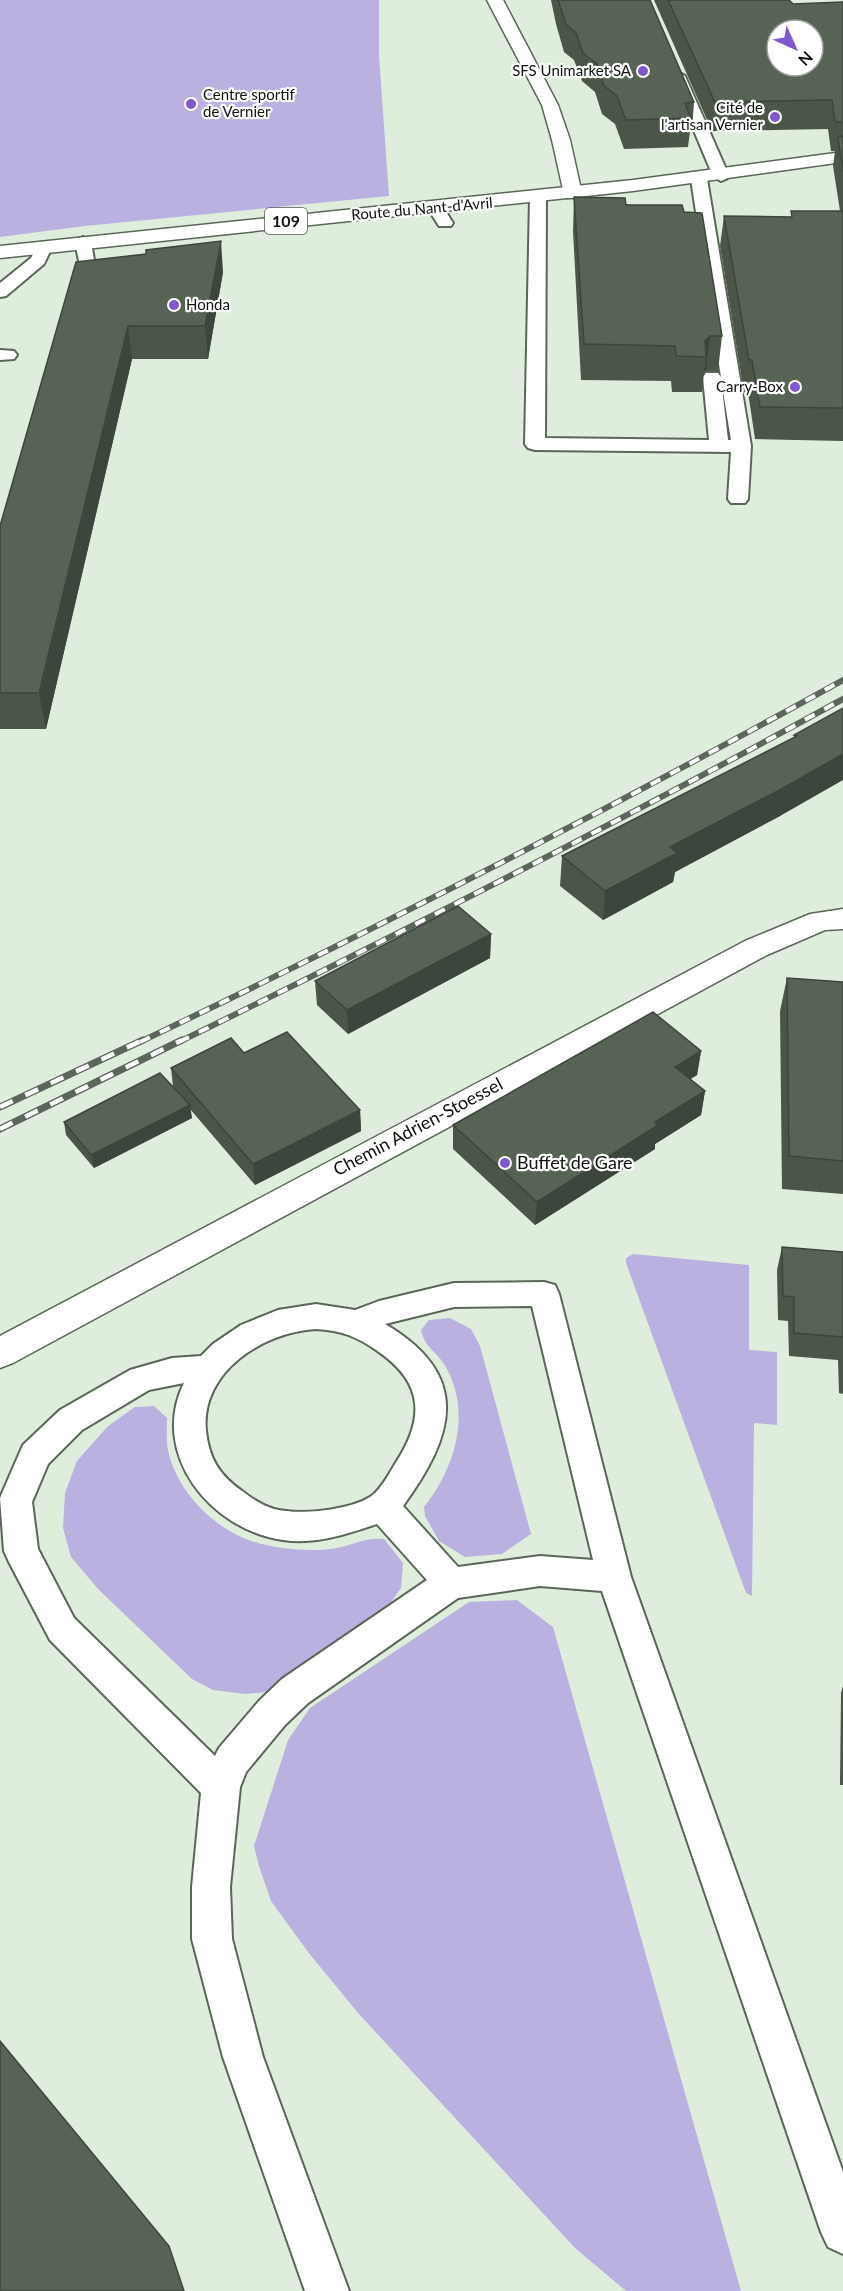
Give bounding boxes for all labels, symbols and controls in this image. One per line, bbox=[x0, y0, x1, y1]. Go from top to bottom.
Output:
north arrow bbox=[765, 18, 825, 78]
text: N bbox=[795, 48, 817, 70]
place label: SFS Unimarket SA bbox=[512, 61, 632, 79]
marker: SFS Unimarket SA bbox=[636, 64, 650, 78]
place label: Centre sportif de Vernier bbox=[203, 85, 295, 120]
marker: Centre sportif de Vernier bbox=[184, 97, 198, 111]
place label: Cité de l'artisan Vernier bbox=[661, 98, 764, 133]
marker: Cité de l'artisan Vernier bbox=[768, 110, 782, 124]
street label: Route du Nant-d'Avril bbox=[350, 193, 493, 223]
road number: 109 bbox=[265, 208, 307, 234]
place label: Honda bbox=[186, 295, 230, 313]
marker: Honda bbox=[167, 298, 181, 312]
place label: Carry-Box bbox=[716, 377, 784, 395]
marker: Carry-Box bbox=[788, 380, 802, 394]
street label: Chemin Adrien-Stoessel bbox=[329, 1072, 506, 1180]
place label: Buffet de Gare bbox=[517, 1151, 633, 1173]
marker: Buffet de Gare bbox=[498, 1156, 512, 1170]

